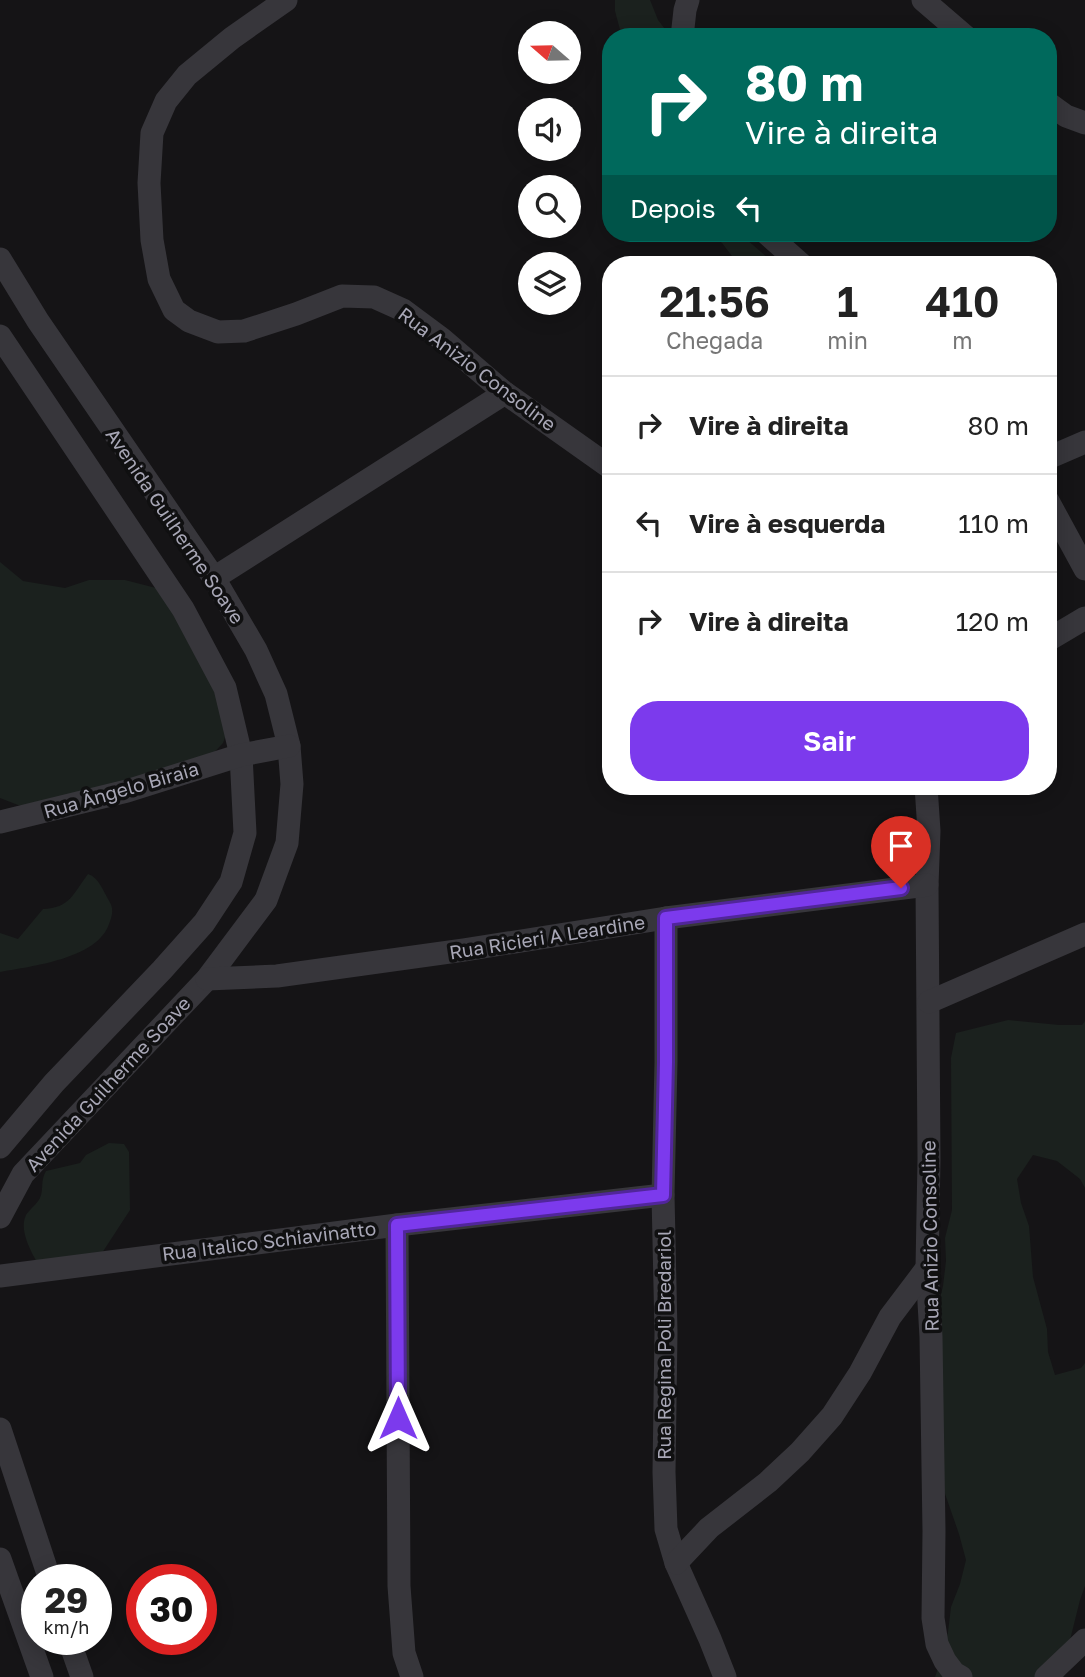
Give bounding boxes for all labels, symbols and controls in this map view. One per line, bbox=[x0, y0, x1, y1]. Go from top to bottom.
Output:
north arrow bbox=[518, 21, 581, 84]
map controls bbox=[518, 21, 581, 315]
text: 80 m bbox=[745, 53, 863, 112]
icon: right bbox=[630, 56, 721, 147]
button: sound bbox=[518, 98, 581, 161]
text: Vire à direita bbox=[745, 113, 938, 151]
button: search bbox=[518, 175, 581, 238]
icon: left bbox=[730, 189, 768, 227]
text: Depois bbox=[630, 193, 716, 224]
button: layers bbox=[518, 252, 581, 315]
text: 21:56 bbox=[659, 276, 770, 326]
text: 1 bbox=[837, 276, 858, 326]
text: 410 bbox=[925, 276, 1000, 326]
street label: Rua Anizio Consoline bbox=[394, 302, 561, 435]
text: Chegada bbox=[666, 326, 763, 354]
text: min bbox=[827, 326, 868, 354]
text: m bbox=[952, 326, 973, 354]
icon: right bbox=[630, 406, 668, 444]
text: Vire à direita bbox=[689, 410, 849, 441]
text: 80 m bbox=[968, 410, 1029, 441]
street label: Avenida Guilherme Soave bbox=[101, 424, 249, 628]
icon: left bbox=[630, 504, 668, 542]
text: Vire à esquerda bbox=[689, 508, 885, 539]
text: 110 m bbox=[958, 508, 1029, 539]
icon: right bbox=[630, 602, 668, 640]
text: Vire à direita bbox=[689, 606, 849, 637]
text: 120 m bbox=[956, 606, 1029, 637]
button: Sair bbox=[630, 701, 1029, 781]
street label: Rua Ângelo Biraia bbox=[41, 756, 201, 823]
pin bbox=[871, 816, 931, 888]
icon: arrive bbox=[882, 827, 920, 865]
street label: Rua Ricieri A Leardine bbox=[447, 910, 646, 963]
street label: Avenida Guilherme Soave bbox=[21, 991, 195, 1176]
street label: Rua Anizio Consoline bbox=[916, 1140, 943, 1332]
street label: Rua Italico Schiavinatto bbox=[161, 1216, 377, 1265]
street label: Rua Regina Poli Bredariol bbox=[652, 1230, 675, 1460]
position arrow bbox=[361, 1381, 435, 1455]
speed limit sign: 30 bbox=[126, 1564, 217, 1655]
text: 29 bbox=[45, 1579, 88, 1621]
text: km/h bbox=[44, 1616, 89, 1638]

